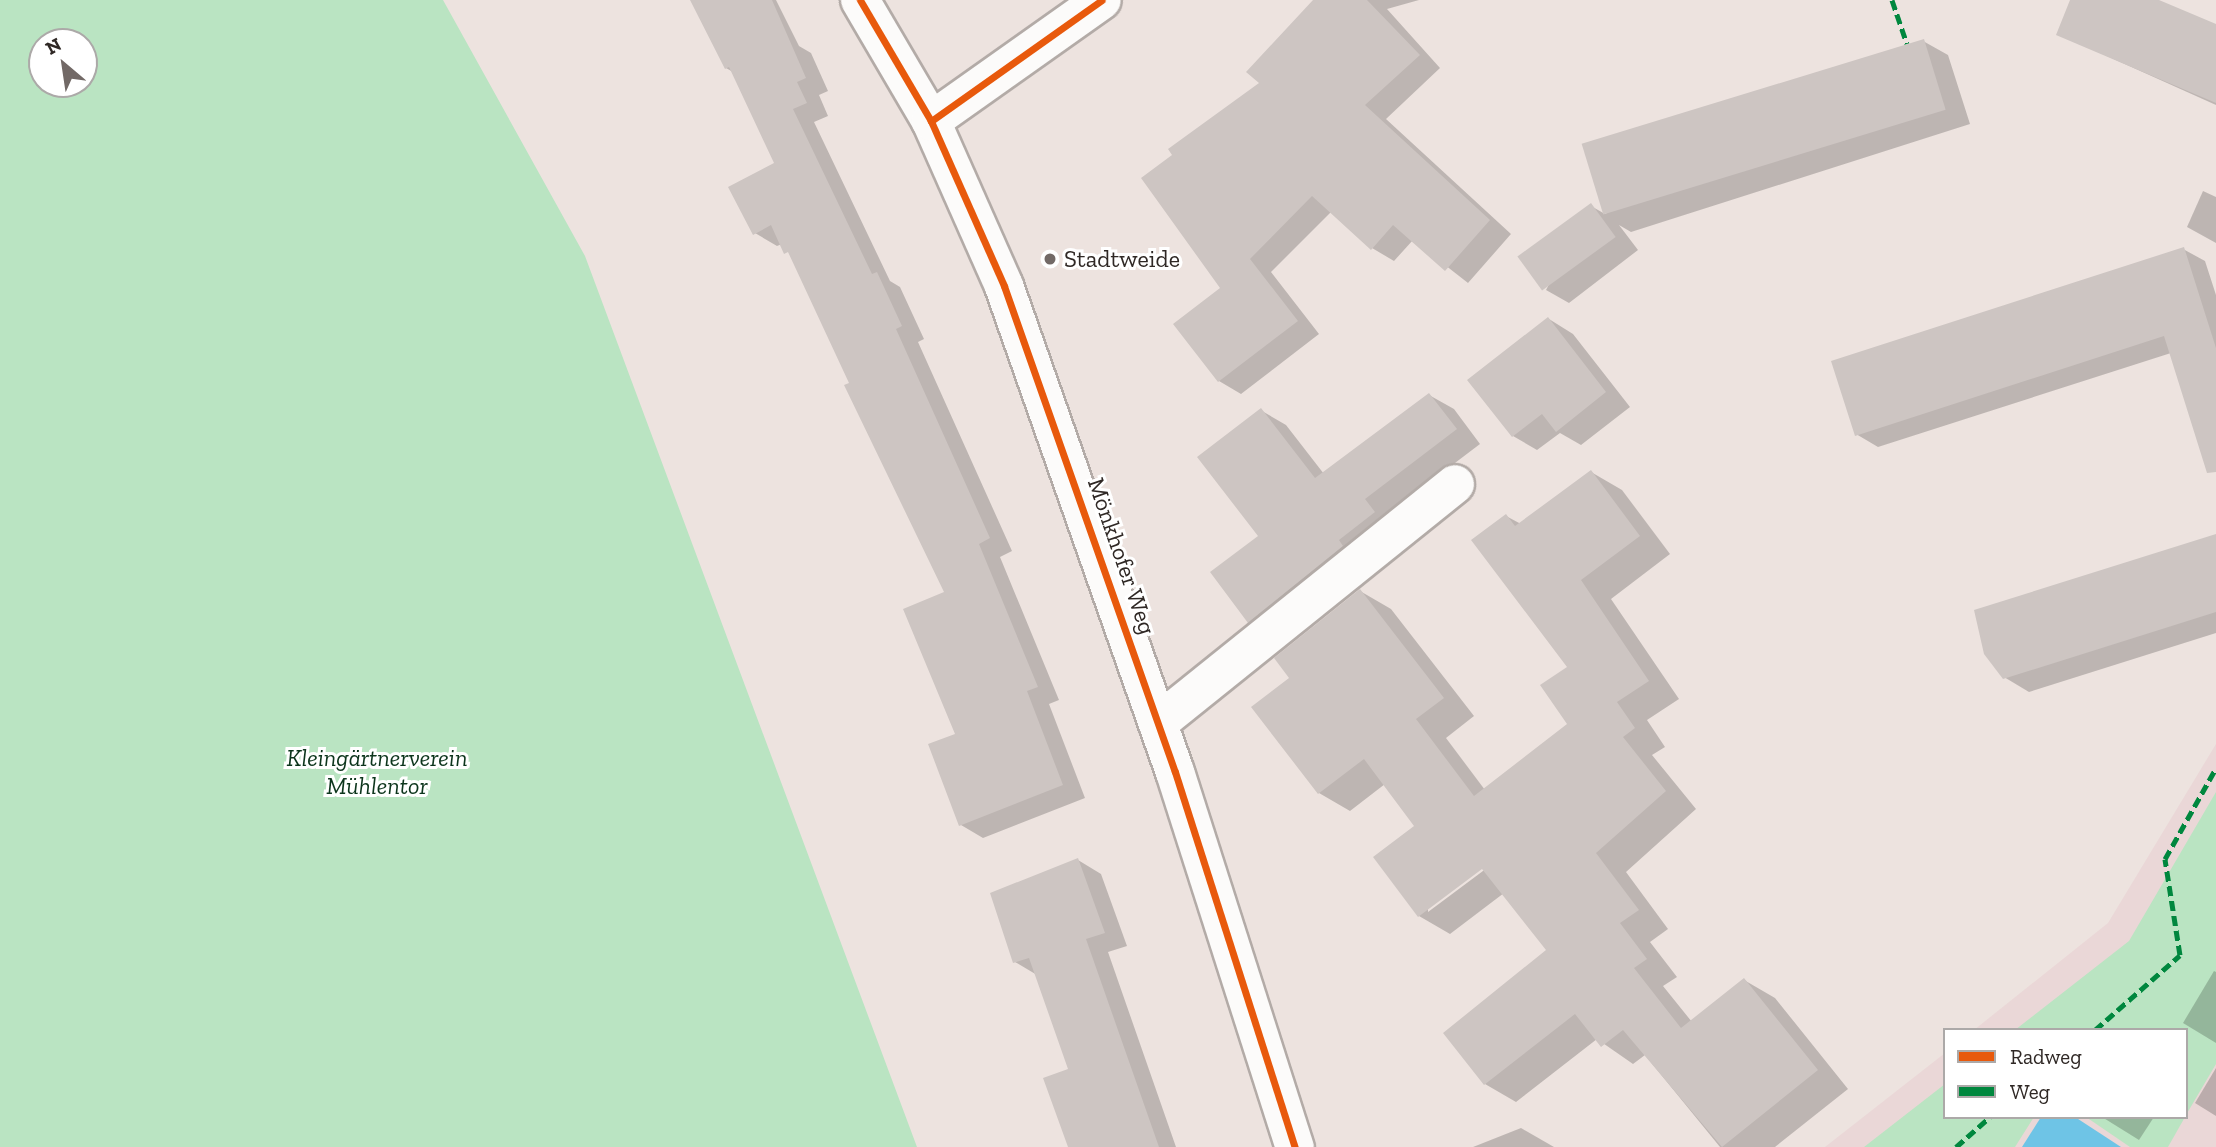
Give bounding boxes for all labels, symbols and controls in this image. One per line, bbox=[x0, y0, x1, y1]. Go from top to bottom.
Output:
north arrow bbox=[28, 28, 98, 98]
text: N bbox=[42, 32, 65, 60]
place label: Stadtweide bbox=[1064, 245, 1180, 273]
marker: Stadtweide bbox=[1042, 251, 1058, 267]
street label: Mönkhofer Weg bbox=[1082, 473, 1162, 639]
park label: Kleingärtnerverein Mühlentor bbox=[286, 744, 468, 800]
legend bbox=[1943, 1028, 2188, 1119]
text: Radweg bbox=[2010, 1044, 2082, 1069]
text: Weg bbox=[2010, 1079, 2050, 1104]

